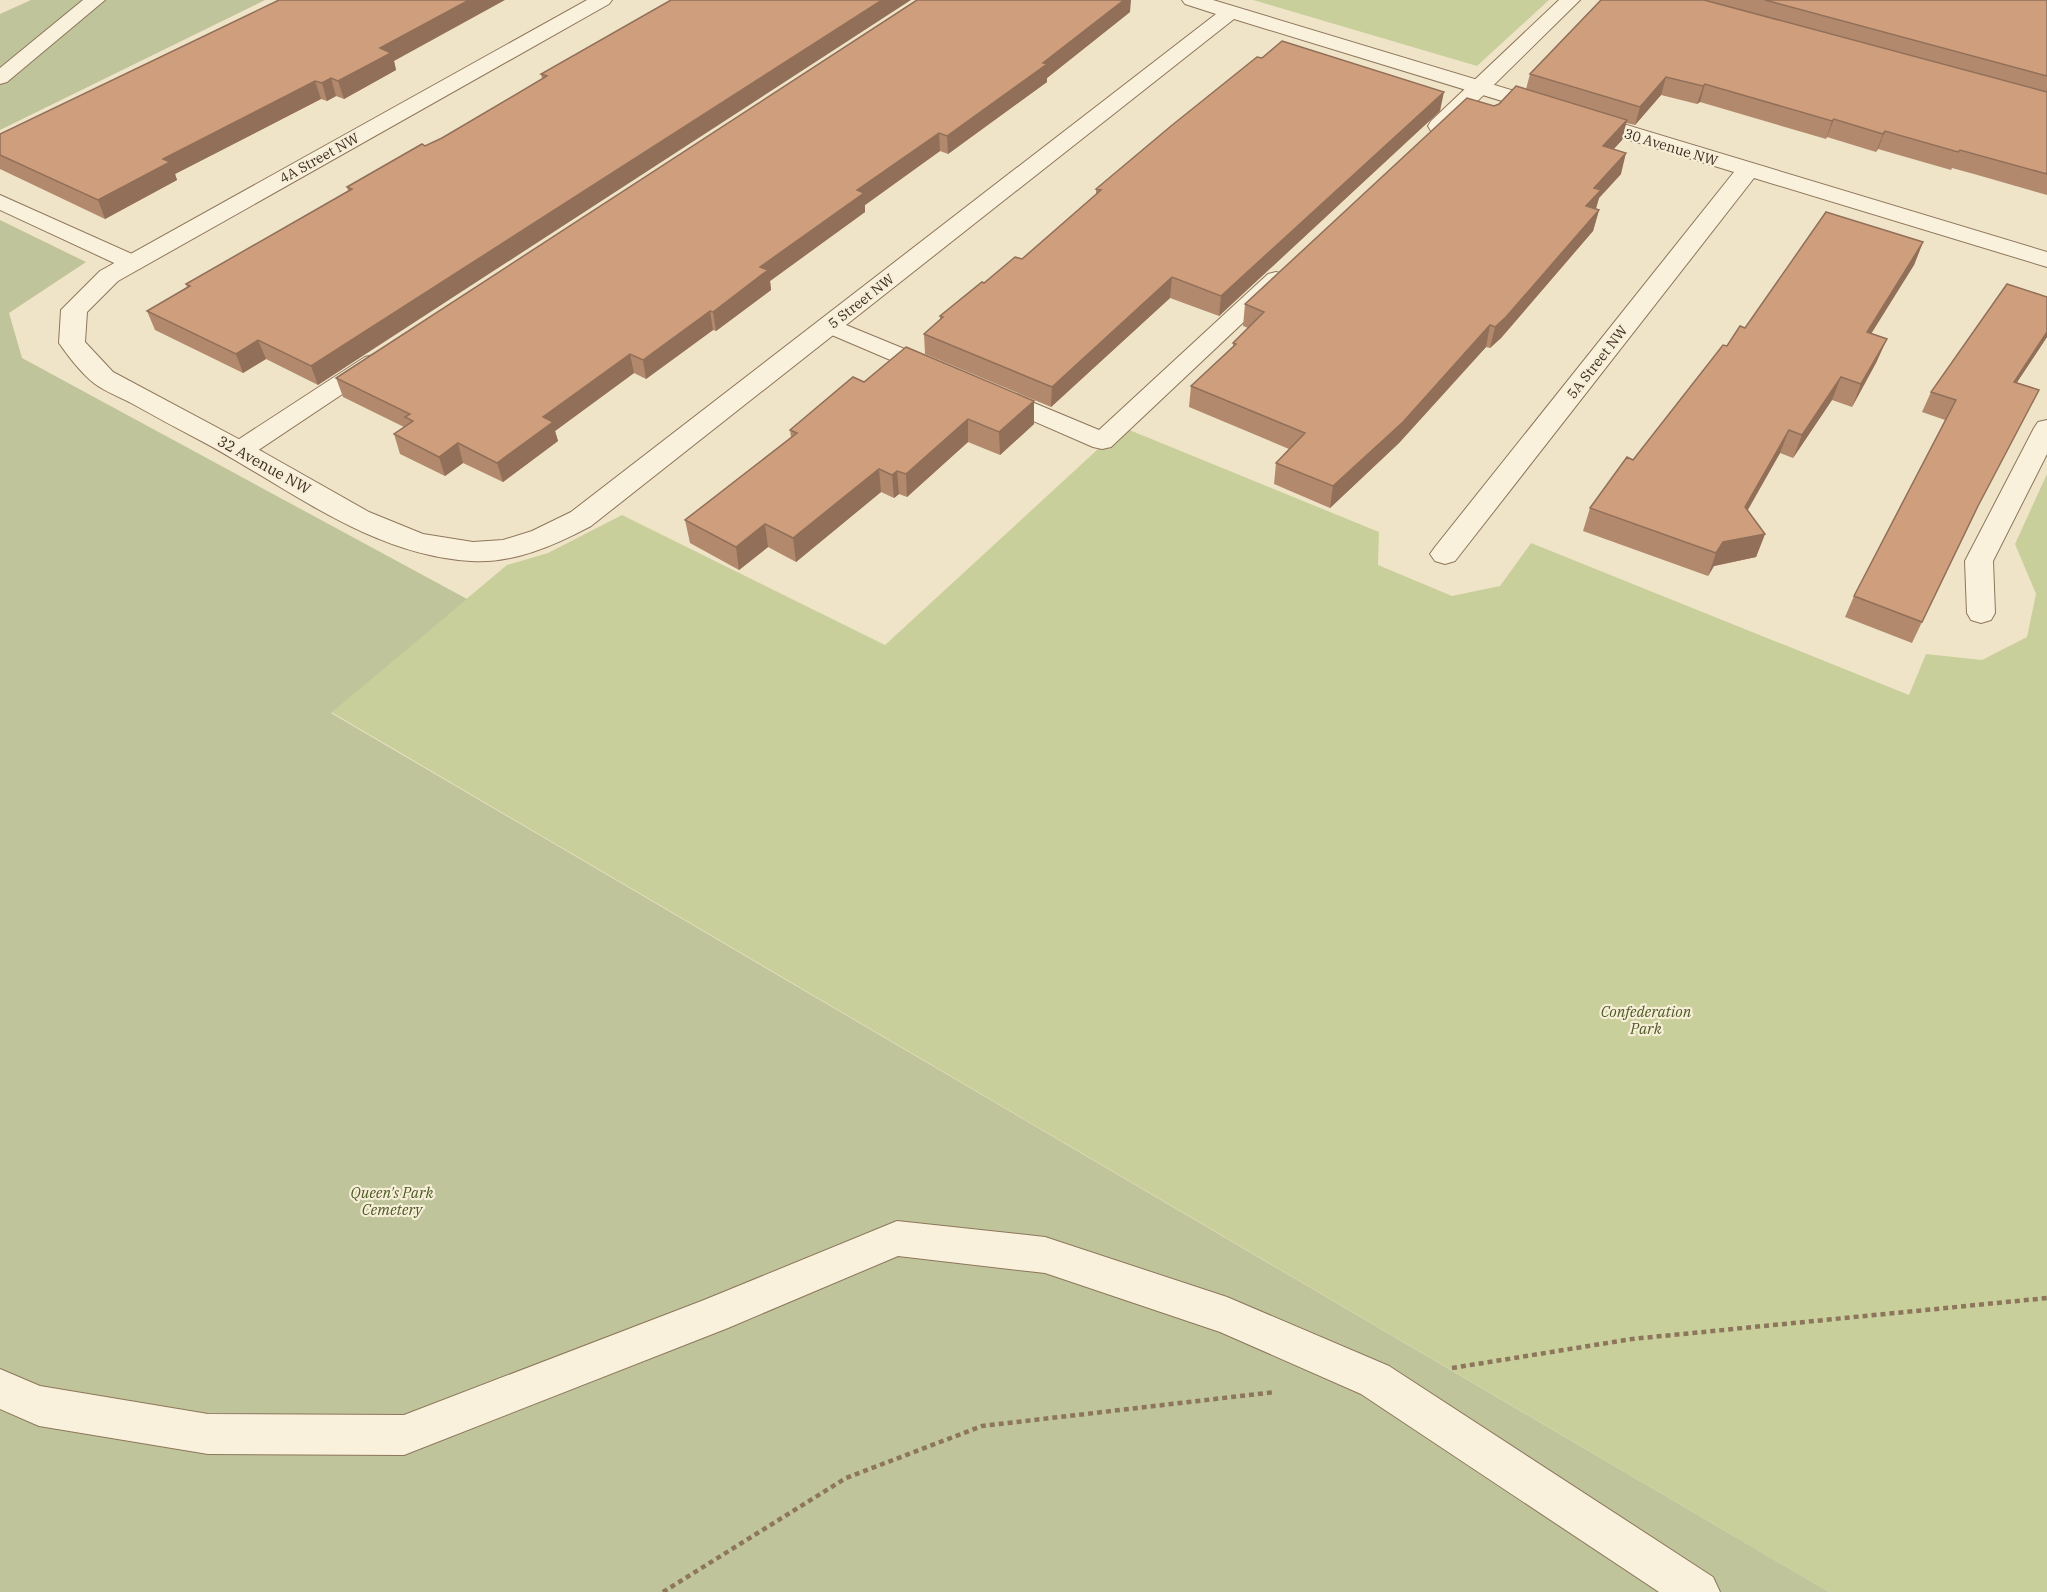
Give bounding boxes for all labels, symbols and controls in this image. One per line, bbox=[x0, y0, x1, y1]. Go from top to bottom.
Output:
street label: 30 Avenue NW bbox=[1622, 124, 1720, 170]
street label: 4A Street NW bbox=[276, 129, 362, 187]
street label: 5 Street NW bbox=[824, 269, 898, 332]
street label: 5A Street NW bbox=[1563, 321, 1632, 402]
street label: 32 Avenue NW bbox=[214, 431, 315, 498]
park label: Confederation Park bbox=[1601, 1002, 1692, 1038]
park label: Queen's Park Cemetery bbox=[351, 1183, 433, 1219]

